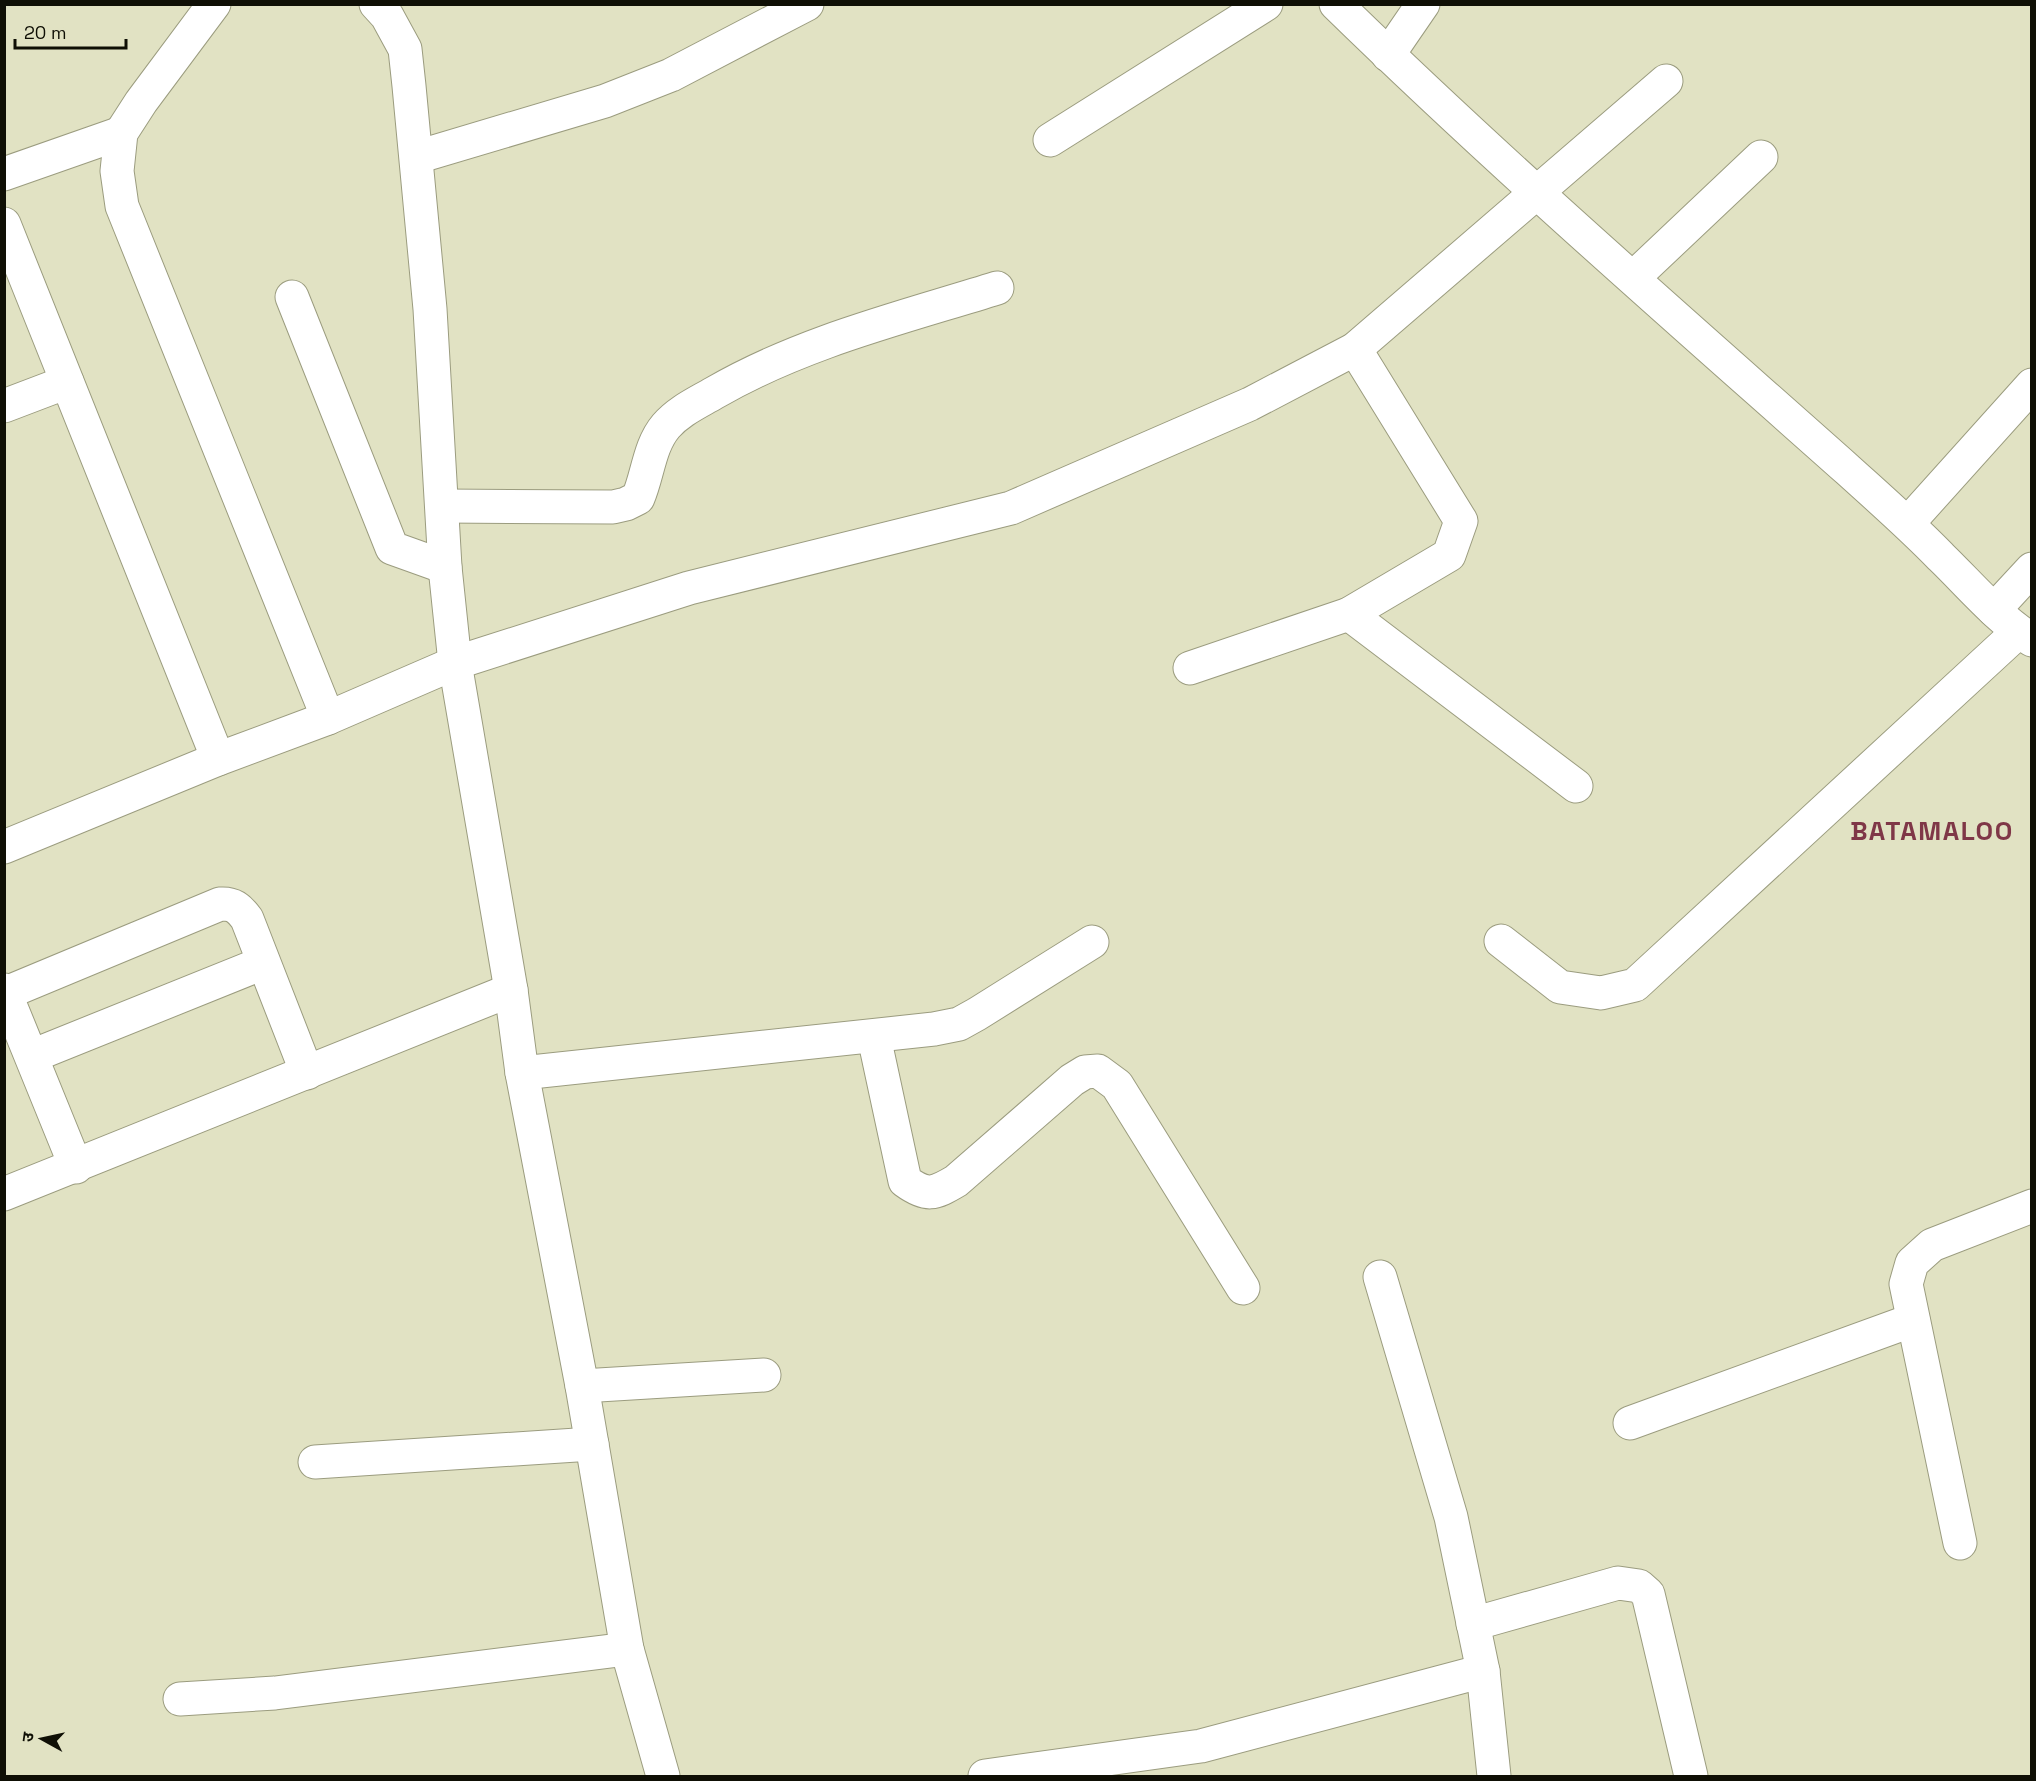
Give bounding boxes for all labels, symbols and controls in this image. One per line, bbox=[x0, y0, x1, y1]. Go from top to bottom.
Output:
scale bar bbox=[15, 12, 126, 50]
text: 20 m bbox=[24, 21, 67, 44]
district label: BATAMALOO bbox=[1850, 814, 2014, 848]
north arrow bbox=[12, 1709, 72, 1769]
text: उ bbox=[17, 1730, 39, 1743]

